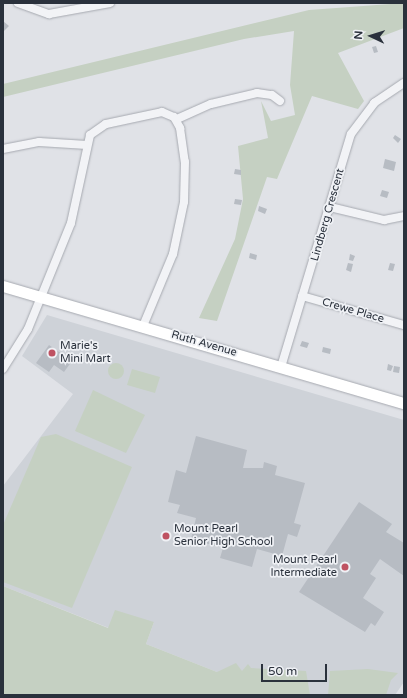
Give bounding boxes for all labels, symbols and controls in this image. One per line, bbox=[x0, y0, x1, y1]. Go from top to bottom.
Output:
north arrow bbox=[351, 16, 391, 56]
text: N bbox=[352, 30, 365, 40]
street label: Lindberg Crescent bbox=[308, 167, 348, 263]
street label: Crewe Place bbox=[321, 296, 385, 326]
street label: Ruth Avenue bbox=[170, 328, 238, 360]
place label: Marie's Mini Mart bbox=[60, 340, 111, 366]
marker: Marie's Mini Mart bbox=[47, 348, 57, 358]
place label: Mount Pearl Senior High School bbox=[174, 523, 273, 549]
marker: Mount Pearl Senior High School bbox=[161, 531, 171, 541]
place label: Mount Pearl Intermediate bbox=[270, 554, 337, 580]
marker: Mount Pearl Intermediate bbox=[340, 562, 350, 572]
scale bar bbox=[263, 656, 329, 682]
text: 50 m bbox=[268, 664, 297, 678]

